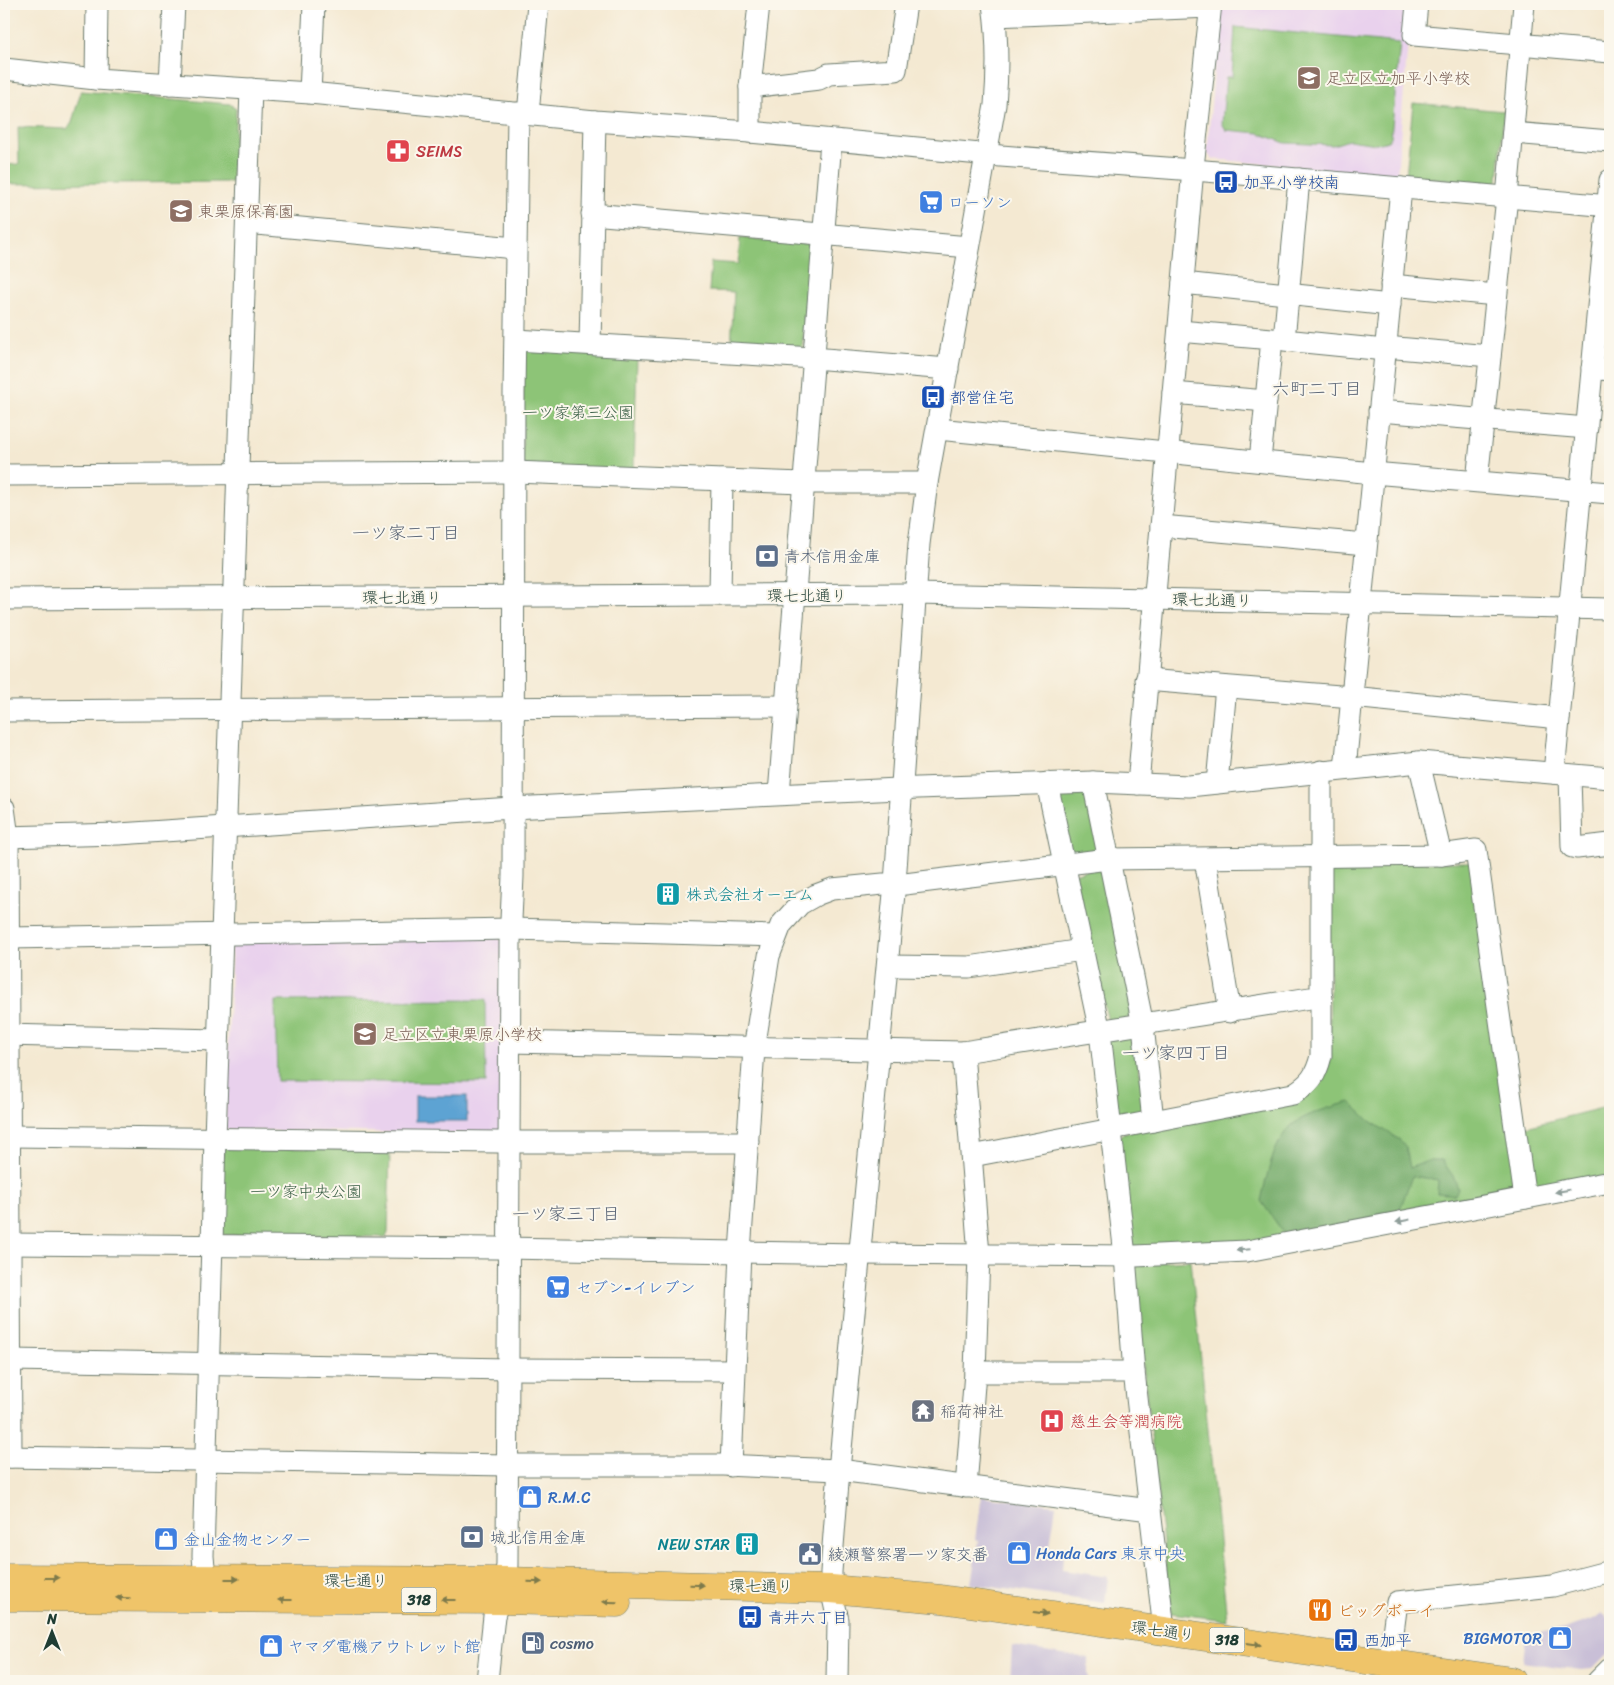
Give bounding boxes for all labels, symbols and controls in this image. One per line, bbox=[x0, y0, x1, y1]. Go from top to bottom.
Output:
place label: 足立区立加平小学校 bbox=[1326, 64, 1470, 93]
school or university icon: 足立区立加平小学校 bbox=[1296, 65, 1322, 91]
place label: SEIMS bbox=[416, 137, 463, 166]
pharmacy icon: SEIMS bbox=[385, 138, 411, 164]
place label: 加平小学校南 bbox=[1244, 168, 1340, 197]
bus stop icon: 加平小学校南 bbox=[1213, 169, 1239, 195]
place label: ローソン bbox=[948, 188, 1012, 217]
supermarket icon: ローソン bbox=[918, 189, 944, 215]
place label: 東栗原保育園 bbox=[198, 197, 294, 226]
school or university icon: 東栗原保育園 bbox=[168, 198, 194, 224]
district label: 六町二丁目 bbox=[1272, 373, 1362, 405]
place label: 都営住宅 bbox=[950, 383, 1014, 412]
bus stop icon: 都営住宅 bbox=[920, 384, 946, 410]
park label: 一ツ家第三公園 bbox=[522, 398, 634, 427]
district label: 一ツ家二丁目 bbox=[352, 517, 460, 549]
place label: 青木信用金庫 bbox=[784, 542, 880, 571]
bank icon: 青木信用金庫 bbox=[754, 543, 780, 569]
street label: 環七北通り bbox=[767, 581, 847, 610]
street label: 環七北通り bbox=[362, 583, 442, 612]
street label: 環七北通り bbox=[1172, 585, 1252, 615]
place label: 株式会社オーエム bbox=[686, 880, 814, 909]
building icon: 株式会社オーエム bbox=[655, 881, 681, 907]
place label: 足立区立東栗原小学校 bbox=[382, 1020, 542, 1049]
school or university icon: 足立区立東栗原小学校 bbox=[352, 1021, 378, 1047]
district label: 一ツ家四丁目 bbox=[1122, 1037, 1230, 1069]
park label: 一ツ家中央公園 bbox=[250, 1177, 362, 1206]
one-way arrow bbox=[1554, 1187, 1570, 1195]
district label: 一ツ家三丁目 bbox=[512, 1198, 620, 1230]
one-way arrow bbox=[1395, 1217, 1410, 1225]
one-way arrow bbox=[1235, 1247, 1251, 1255]
place label: セブン-イレブン bbox=[576, 1273, 695, 1302]
supermarket icon: セブン-イレブン bbox=[545, 1274, 571, 1300]
place label: 稲荷神社 bbox=[940, 1397, 1004, 1426]
temple icon: 稲荷神社 bbox=[910, 1398, 936, 1424]
place label: 慈生会等潤病院 bbox=[1070, 1407, 1182, 1436]
hospital icon: 慈生会等潤病院 bbox=[1039, 1408, 1065, 1434]
place label: R.M.C bbox=[548, 1483, 591, 1512]
shop icon: R.M.C bbox=[517, 1484, 543, 1510]
place label: 城北信用金庫 bbox=[490, 1523, 586, 1552]
bank icon: 城北信用金庫 bbox=[459, 1524, 485, 1550]
place label: 金山金物センター bbox=[184, 1525, 311, 1554]
shop icon: 金山金物センター bbox=[153, 1526, 179, 1552]
place label: NEW STAR bbox=[658, 1530, 730, 1559]
building icon: NEW STAR bbox=[734, 1531, 760, 1557]
place label: Honda Cars 東京中央 bbox=[1036, 1539, 1185, 1568]
place label: 綾瀬警察署一ツ家交番 bbox=[828, 1540, 988, 1569]
shop icon: Honda Cars 東京中央 bbox=[1006, 1540, 1032, 1566]
public building icon: 綾瀬警察署一ツ家交番 bbox=[797, 1541, 823, 1567]
street label: 環七通り bbox=[324, 1566, 388, 1595]
street label: 環七通り bbox=[729, 1571, 793, 1601]
one-way arrow bbox=[45, 1574, 61, 1582]
one-way arrow bbox=[225, 1575, 241, 1583]
one-way arrow bbox=[527, 1578, 543, 1586]
one-way arrow bbox=[690, 1581, 706, 1589]
road number: 318 bbox=[402, 1588, 436, 1612]
one-way arrow bbox=[115, 1594, 131, 1602]
one-way arrow bbox=[277, 1596, 293, 1604]
one-way arrow bbox=[440, 1596, 456, 1604]
place label: ビッグボーイ bbox=[1338, 1596, 1434, 1625]
restaurant icon: ビッグボーイ bbox=[1307, 1597, 1333, 1623]
one-way arrow bbox=[602, 1598, 618, 1606]
place label: 青井六丁目 bbox=[768, 1603, 848, 1632]
bus stop icon: 青井六丁目 bbox=[737, 1604, 763, 1630]
text: N bbox=[46, 1607, 57, 1632]
north arrow bbox=[28, 1608, 78, 1658]
one-way arrow bbox=[1034, 1610, 1050, 1618]
street label: 環七通り bbox=[1129, 1612, 1197, 1650]
place label: BIGMOTOR bbox=[1463, 1624, 1542, 1653]
shop icon: BIGMOTOR bbox=[1547, 1625, 1573, 1651]
place label: 西加平 bbox=[1364, 1626, 1412, 1655]
bus stop icon: 西加平 bbox=[1333, 1627, 1359, 1653]
road number: 318 bbox=[1210, 1628, 1244, 1652]
place label: cosmo bbox=[550, 1629, 594, 1658]
fuel station icon: cosmo bbox=[520, 1630, 546, 1656]
place label: ヤマダ電機アウトレット館 bbox=[288, 1632, 481, 1661]
shop icon: ヤマダ電機アウトレット館 bbox=[258, 1633, 284, 1659]
one-way arrow bbox=[1247, 1640, 1263, 1648]

